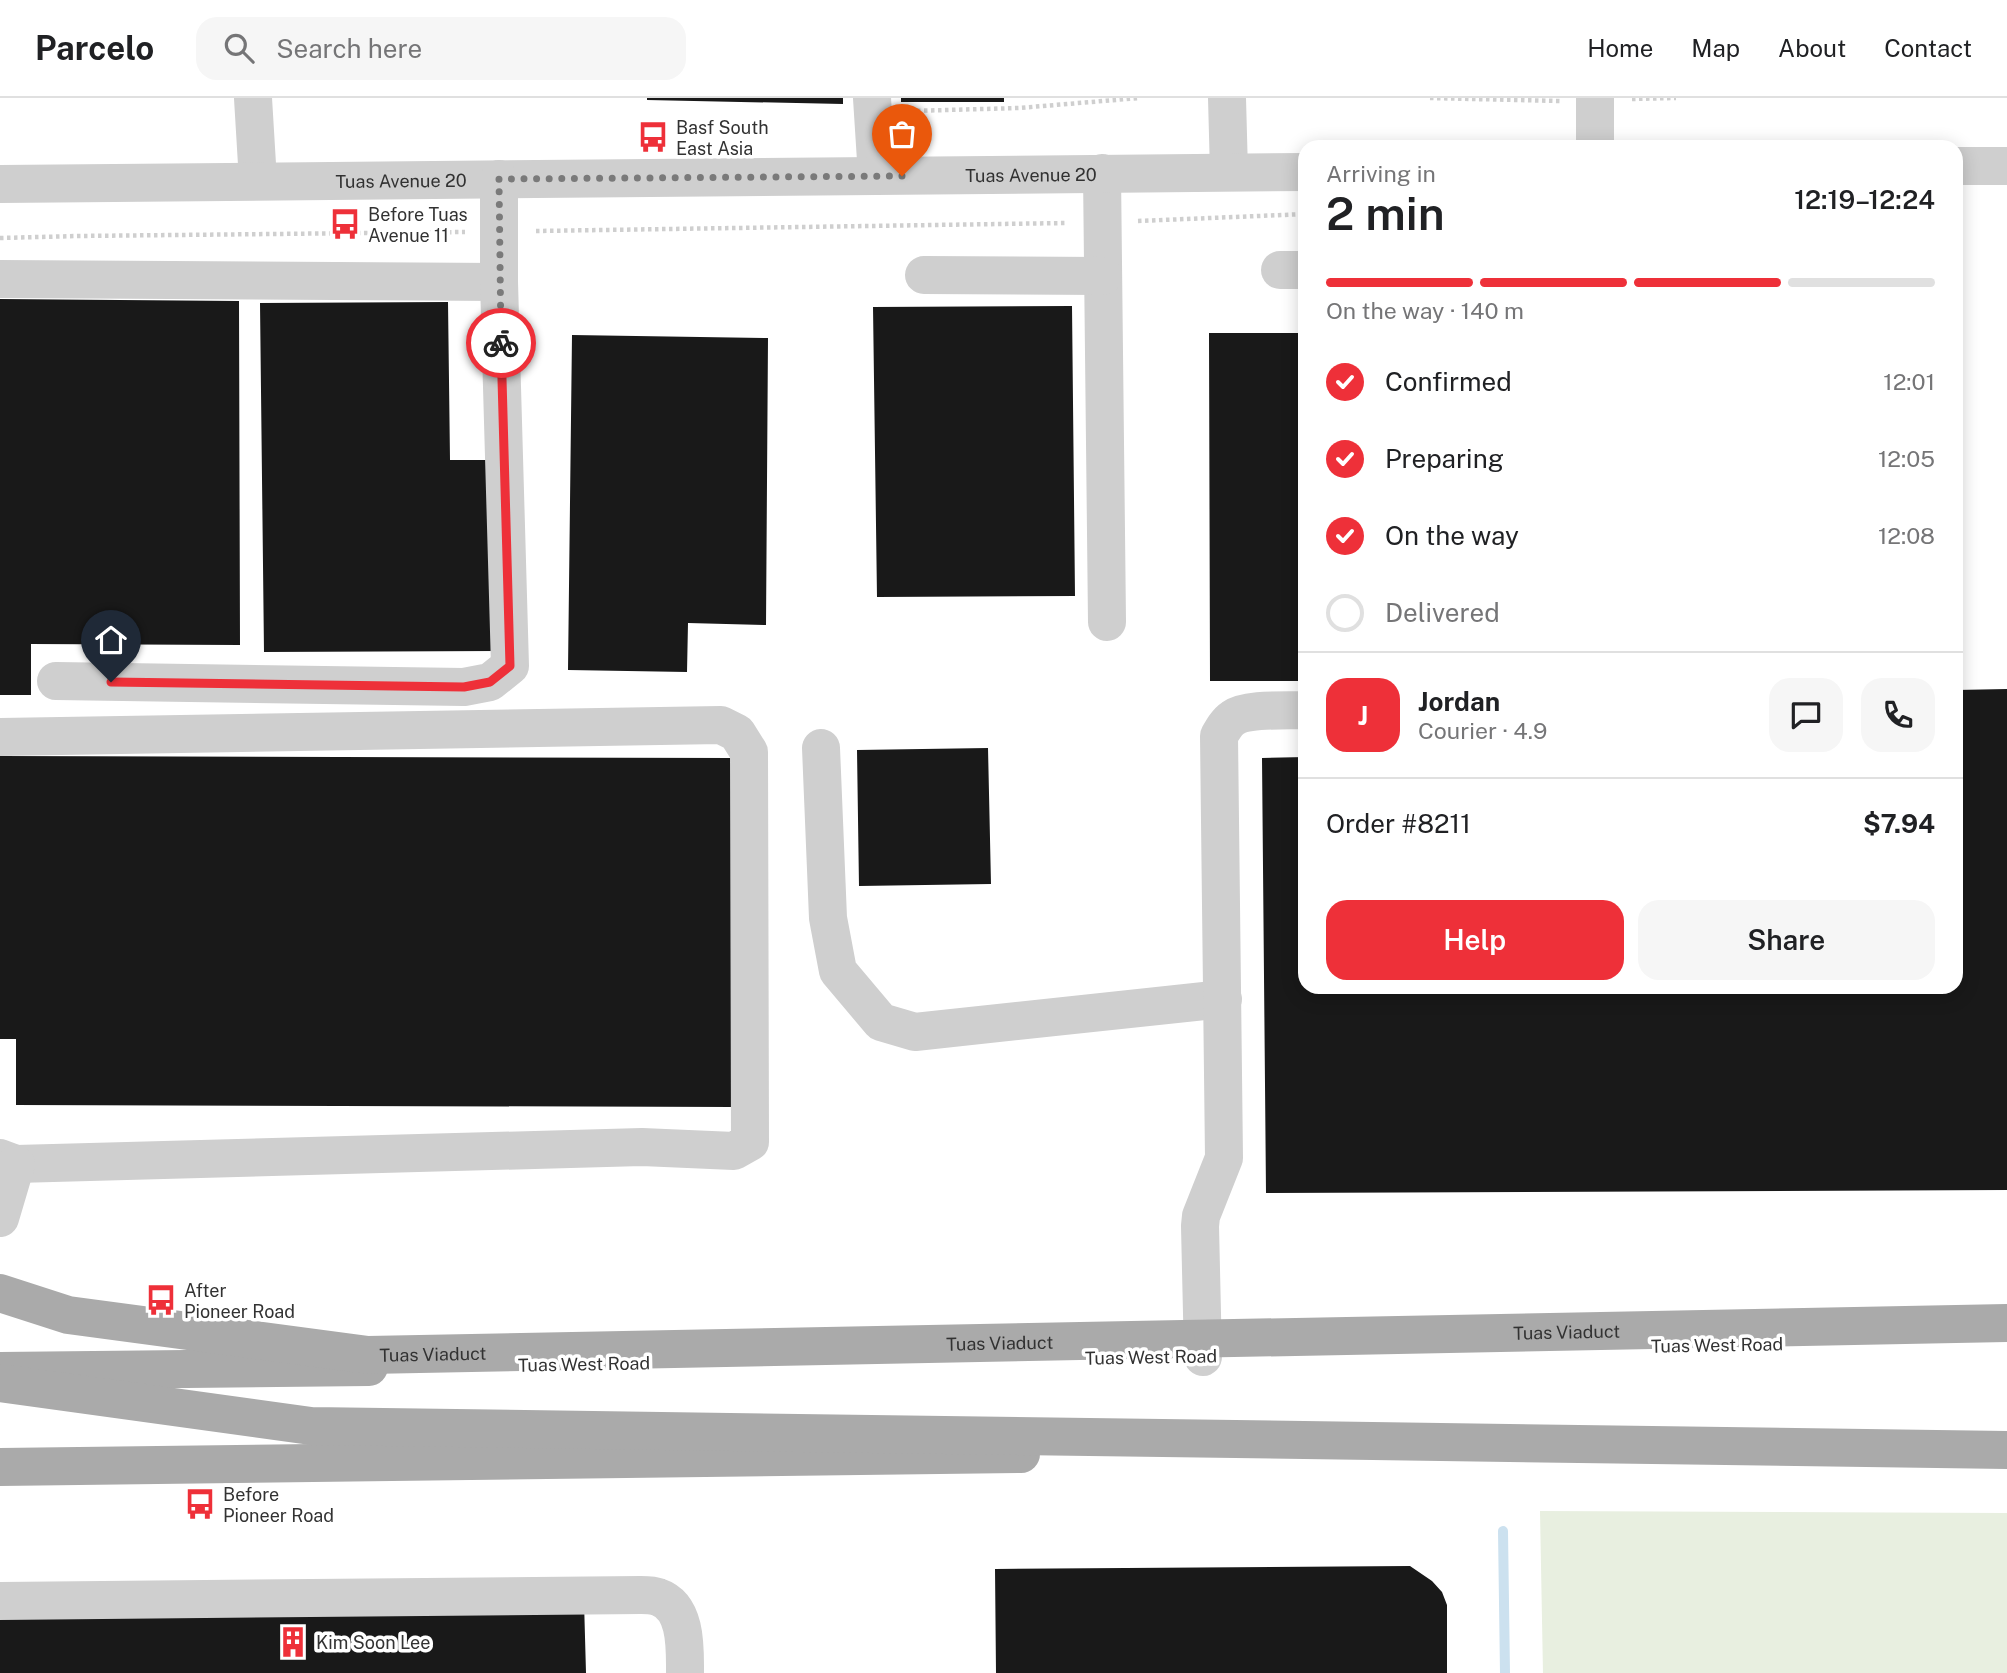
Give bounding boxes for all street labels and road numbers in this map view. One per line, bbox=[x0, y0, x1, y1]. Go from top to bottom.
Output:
street label: Tuas Avenue 20 bbox=[965, 163, 1097, 186]
street label: Tuas Avenue 20 bbox=[335, 169, 467, 191]
street label: Tuas Viaduct bbox=[1513, 1320, 1620, 1343]
street label: Tuas Viaduct bbox=[946, 1331, 1054, 1354]
street label: Tuas West Road bbox=[1651, 1333, 1783, 1357]
street label: Tuas Viaduct bbox=[379, 1342, 487, 1365]
street label: Tuas West Road bbox=[1085, 1345, 1217, 1369]
street label: Tuas West Road bbox=[518, 1352, 650, 1376]

